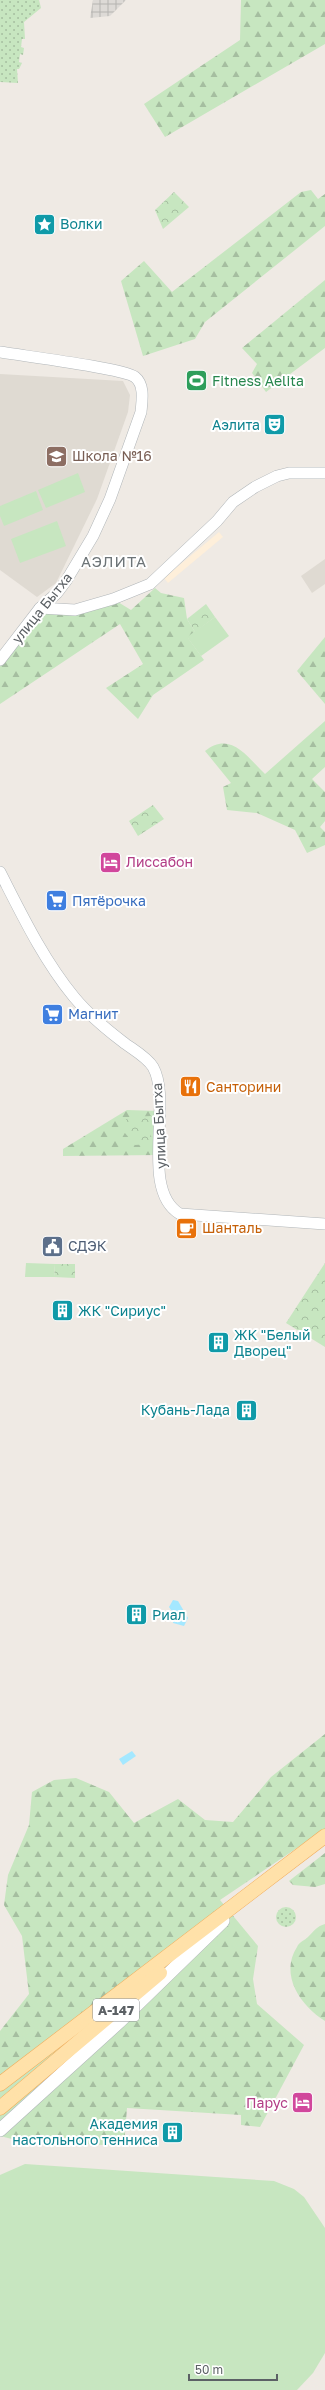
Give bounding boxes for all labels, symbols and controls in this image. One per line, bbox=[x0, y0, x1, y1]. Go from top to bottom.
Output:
place icon: Волки bbox=[31, 211, 57, 237]
place label: Волки bbox=[60, 215, 102, 232]
sports icon: Fitness Aelita bbox=[183, 368, 209, 394]
place label: Fitness Aelita bbox=[212, 372, 304, 389]
theatre icon: Аэлита bbox=[262, 412, 288, 438]
place label: Аэлита bbox=[212, 416, 260, 433]
school or university icon: Школа №16 bbox=[43, 443, 69, 469]
place label: Школа №16 bbox=[72, 447, 152, 464]
district label: АЭЛИТА bbox=[81, 552, 147, 570]
street label: улица Бытха bbox=[8, 569, 75, 647]
hotel icon: Лиссабон bbox=[97, 849, 123, 875]
place label: Лиссабон bbox=[126, 853, 193, 870]
supermarket icon: Пятёрочка bbox=[43, 888, 69, 914]
place label: Пятёрочка bbox=[72, 892, 146, 909]
supermarket icon: Магнит bbox=[39, 1001, 65, 1027]
place label: Магнит bbox=[68, 1005, 118, 1022]
restaurant icon: Санторини bbox=[177, 1074, 203, 1100]
place label: Санторини bbox=[206, 1078, 281, 1095]
street label: улица Бытха bbox=[148, 1082, 169, 1170]
cafe icon: Шанталь bbox=[173, 1215, 199, 1241]
place label: Шанталь bbox=[202, 1219, 262, 1236]
public building icon: СДЭК bbox=[39, 1233, 65, 1259]
place label: СДЭК bbox=[68, 1237, 107, 1254]
building icon: ЖК "Сириус" bbox=[50, 1298, 76, 1324]
place label: ЖК "Сириус" bbox=[78, 1302, 166, 1319]
place label: ЖК "Белый Дворец" bbox=[234, 1326, 310, 1359]
building icon: ЖК "Белый Дворец" bbox=[205, 1330, 231, 1356]
building icon: Кубань-Лада bbox=[233, 1397, 259, 1423]
place label: Кубань-Лада bbox=[141, 1401, 230, 1418]
building icon: Риал bbox=[124, 1602, 150, 1628]
place label: Риал bbox=[152, 1606, 186, 1623]
road number: А-147 bbox=[93, 1999, 139, 2021]
hotel icon: Парус bbox=[290, 2090, 316, 2116]
place label: Парус bbox=[246, 2094, 288, 2111]
place label: Академия настольного тенниса bbox=[12, 2115, 158, 2148]
building icon: Академия настольного тенниса bbox=[160, 2119, 186, 2145]
scale bar bbox=[189, 2356, 277, 2382]
text: 50 m bbox=[195, 2362, 223, 2377]

